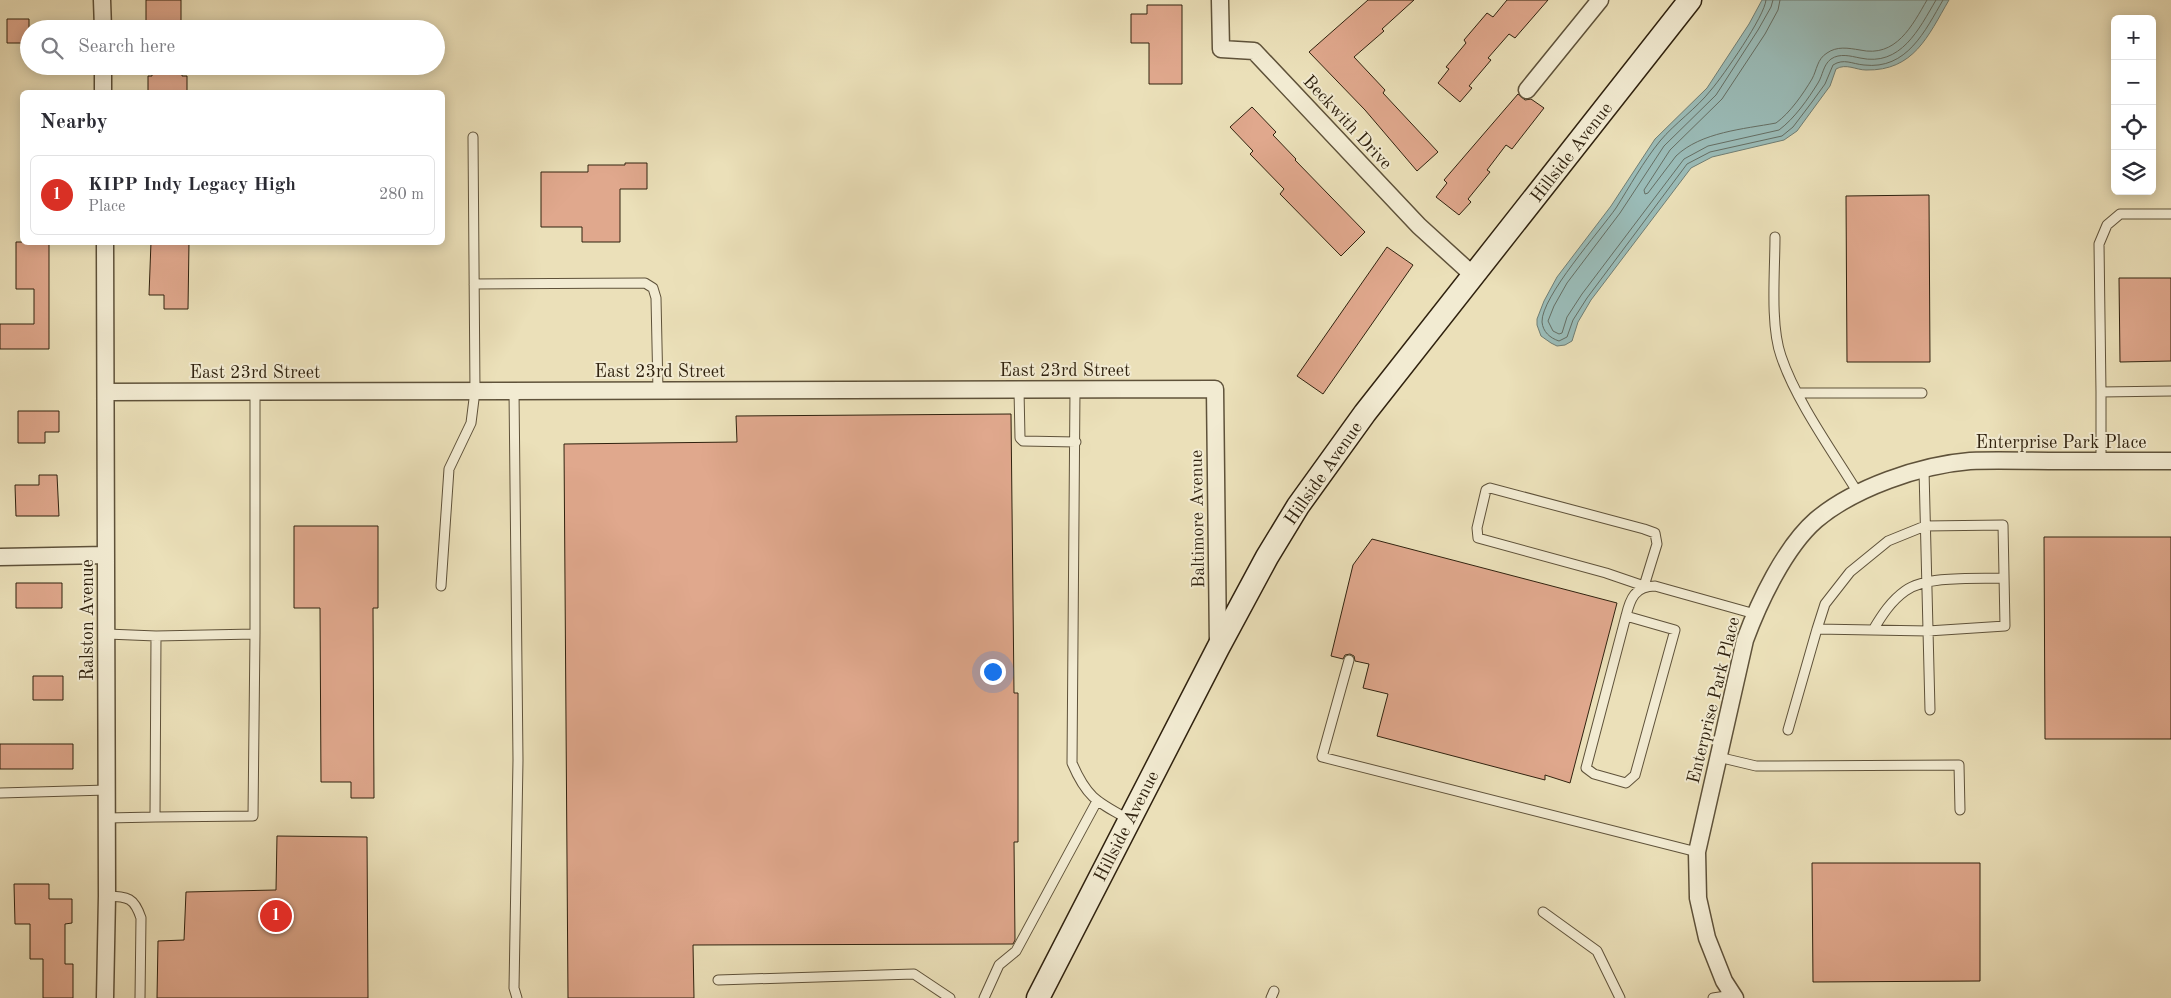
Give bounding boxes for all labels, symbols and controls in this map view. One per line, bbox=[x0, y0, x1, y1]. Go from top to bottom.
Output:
map controls bbox=[2111, 15, 2156, 195]
button: + bbox=[2111, 15, 2156, 60]
search box bbox=[20, 20, 445, 75]
icon: search bbox=[38, 34, 66, 62]
text: Search here bbox=[78, 38, 175, 57]
button: − bbox=[2111, 60, 2156, 105]
street label: Beckwith Drive bbox=[1299, 72, 1395, 173]
street label: Hillside Avenue bbox=[1527, 99, 1616, 206]
button: locate bbox=[2111, 105, 2156, 150]
text: Nearby bbox=[40, 112, 108, 133]
button: layers bbox=[2111, 150, 2156, 195]
text: KIPP Indy Legacy High bbox=[88, 176, 296, 195]
text: 1 bbox=[52, 187, 62, 203]
text: 280 m bbox=[379, 187, 424, 203]
text: Place bbox=[88, 199, 125, 215]
street label: East 23rd Street bbox=[1000, 362, 1130, 380]
street label: East 23rd Street bbox=[595, 363, 725, 381]
street label: East 23rd Street bbox=[190, 364, 320, 382]
street label: Hillside Avenue bbox=[1282, 419, 1366, 528]
street label: Enterprise Park Place bbox=[1975, 434, 2147, 452]
street label: Baltimore Avenue bbox=[1188, 450, 1208, 588]
street label: Ralston Avenue bbox=[79, 559, 97, 681]
street label: Enterprise Park Place bbox=[1685, 615, 1743, 785]
your location bbox=[980, 659, 1006, 685]
street label: Hillside Avenue bbox=[1091, 768, 1162, 885]
pin: 1 bbox=[260, 897, 292, 935]

